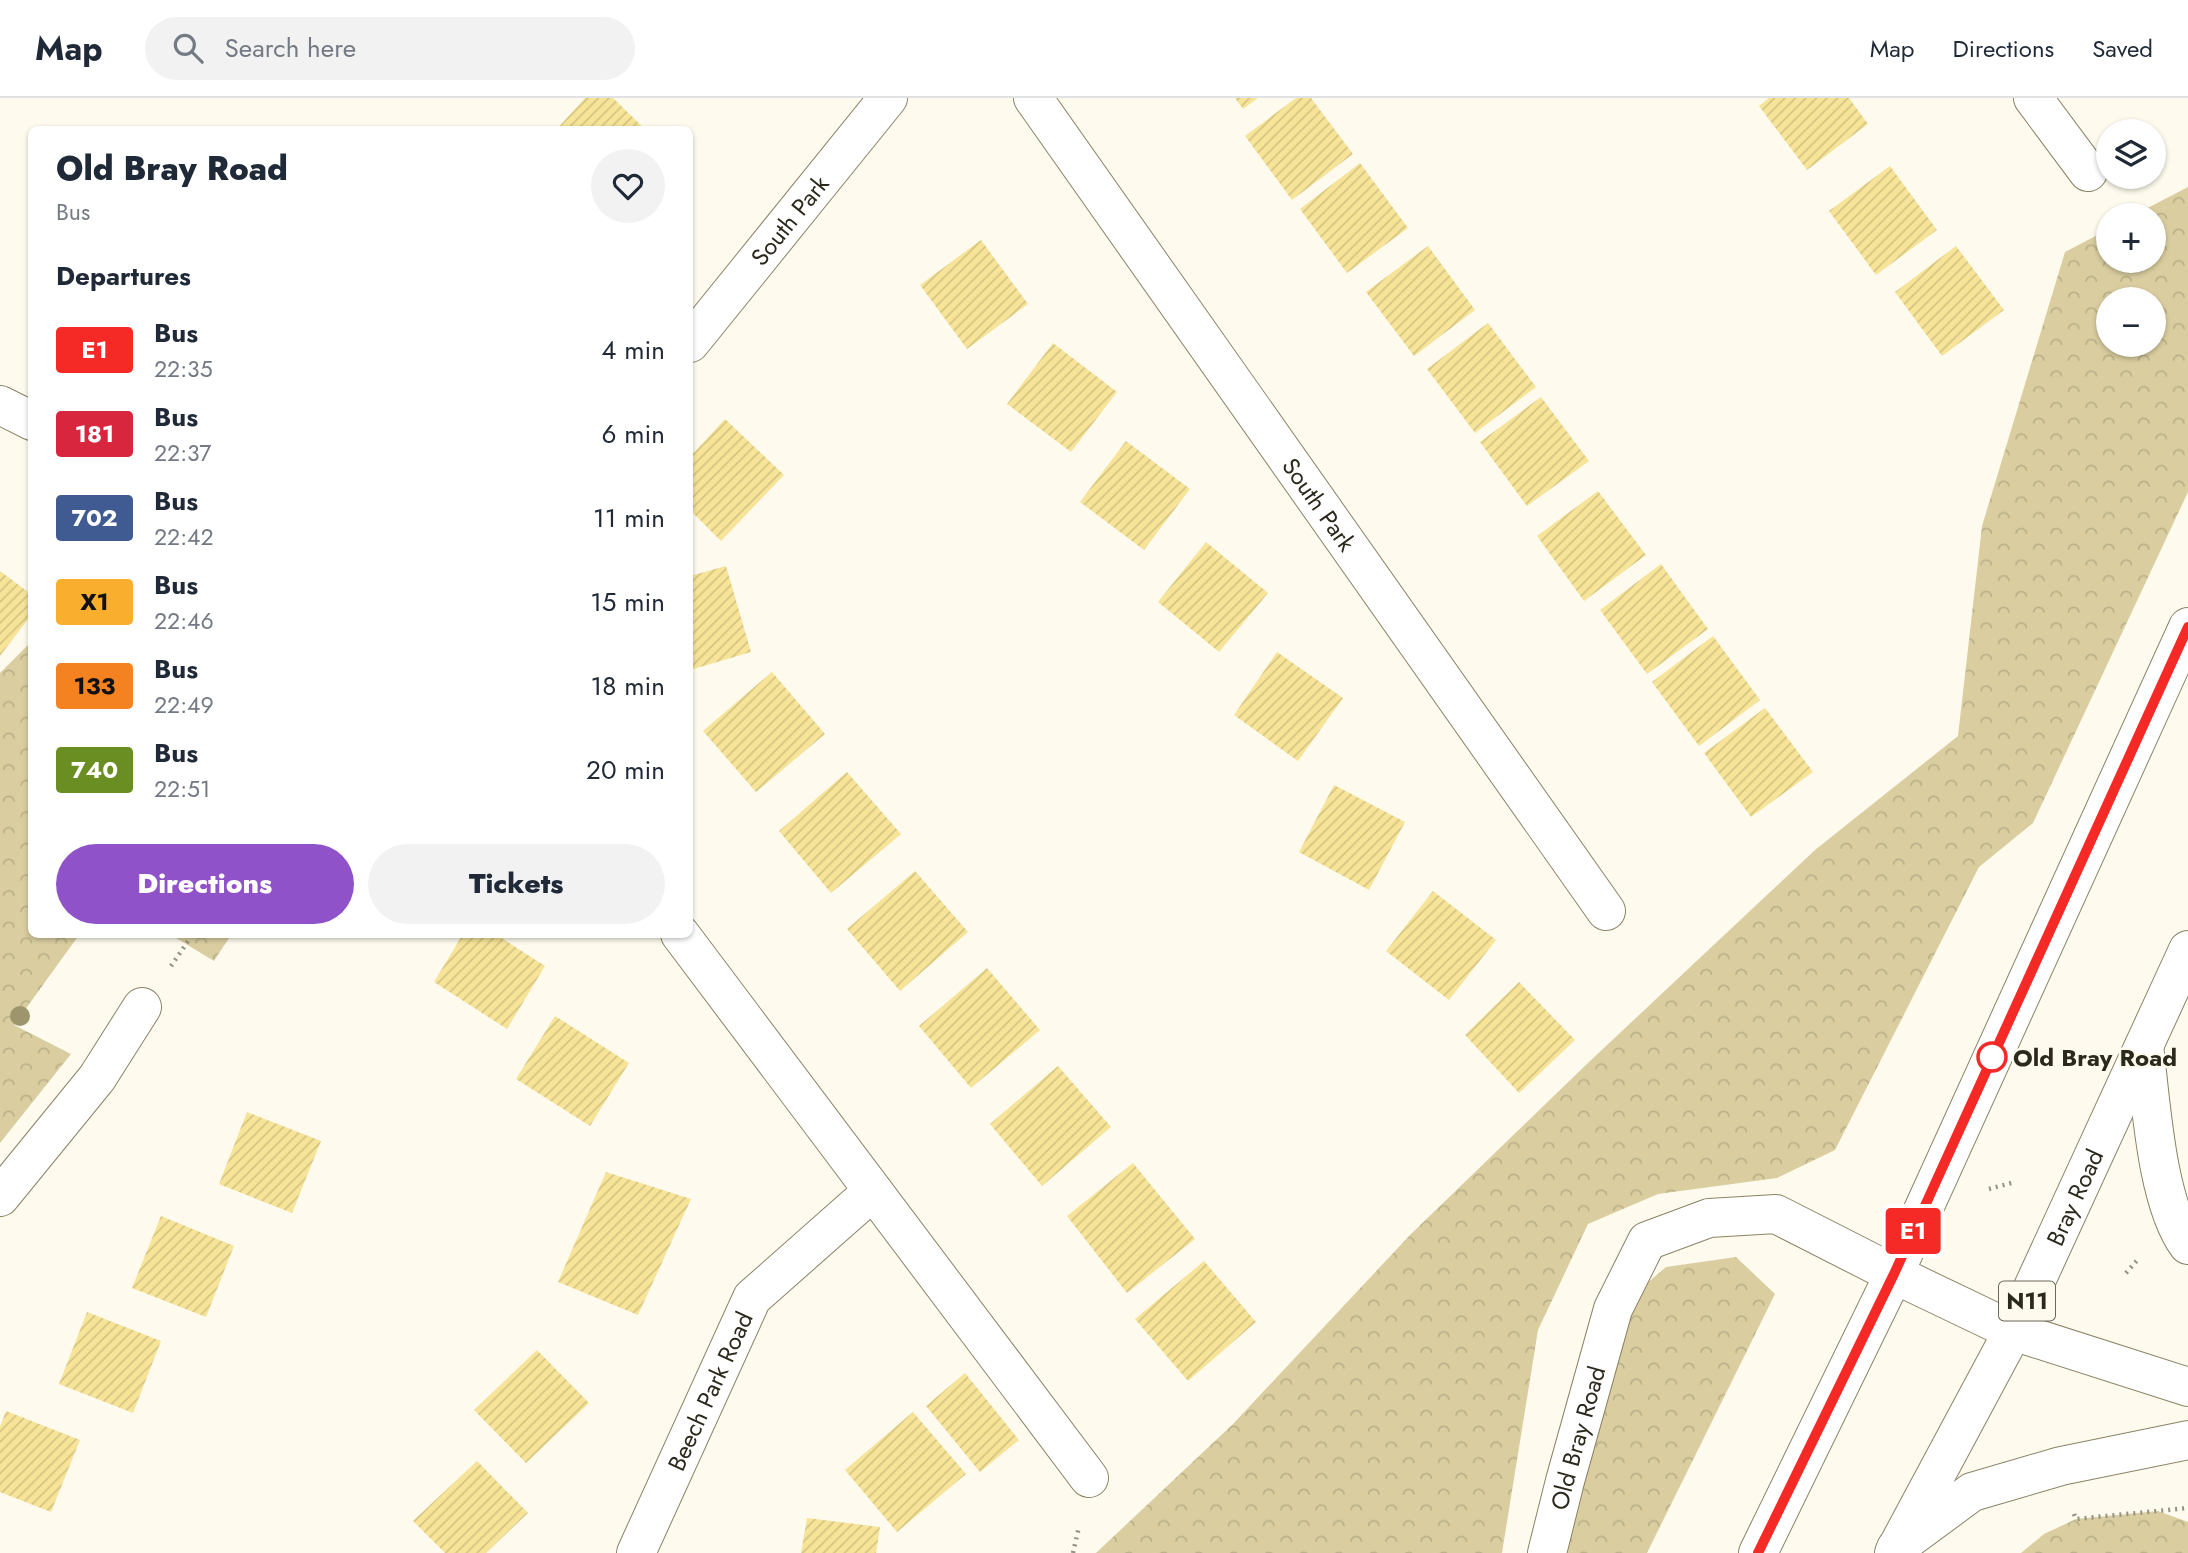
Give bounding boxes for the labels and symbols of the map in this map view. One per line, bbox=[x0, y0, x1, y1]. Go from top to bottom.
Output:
street label: South Park bbox=[742, 167, 837, 273]
street label: South Park bbox=[1274, 450, 1365, 559]
place label: Old Bray Road bbox=[2013, 1040, 2177, 1075]
marker: Old Bray Road bbox=[1977, 1042, 2007, 1072]
street label: Bray Road bbox=[2037, 1143, 2112, 1251]
line badge: E1 bbox=[1882, 1208, 1944, 1254]
road number: N11 bbox=[1999, 1282, 2055, 1320]
street label: Beech Park Road bbox=[658, 1306, 761, 1476]
street label: Old Bray Road bbox=[1541, 1362, 1614, 1514]

